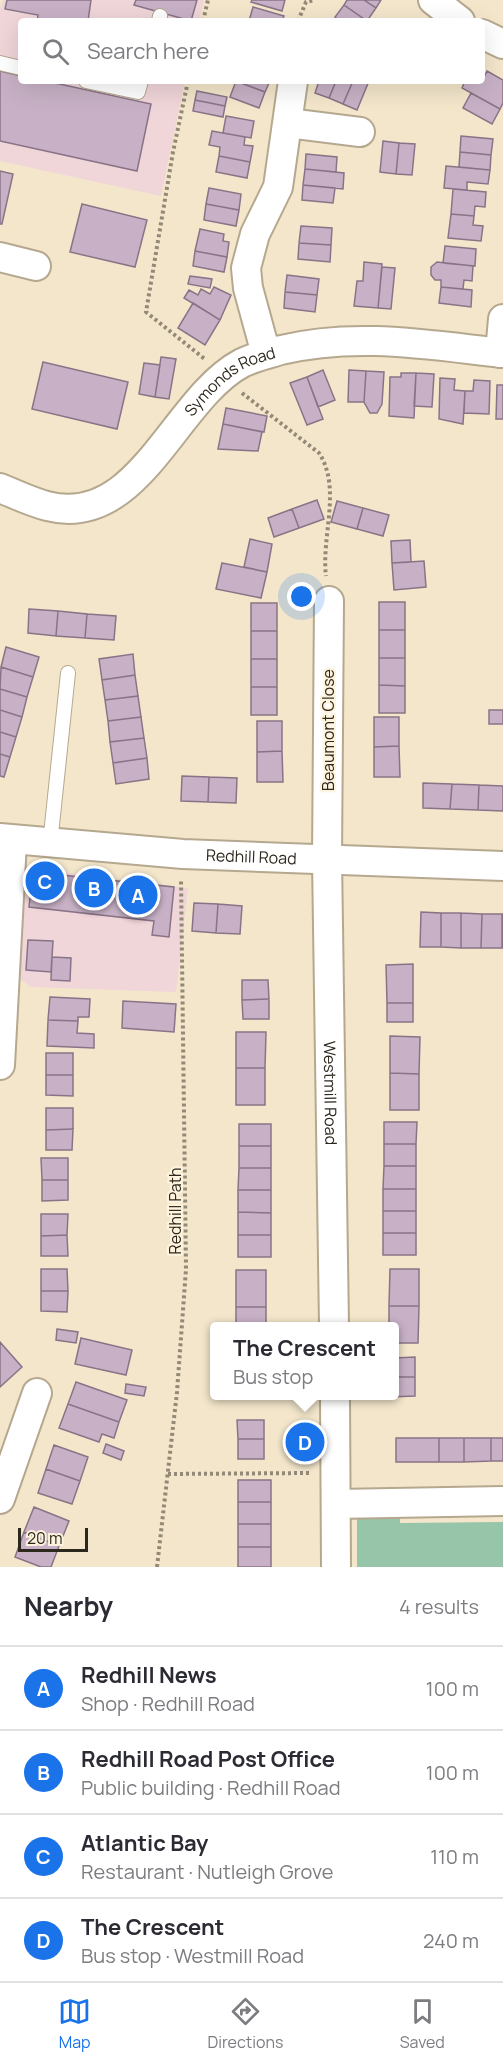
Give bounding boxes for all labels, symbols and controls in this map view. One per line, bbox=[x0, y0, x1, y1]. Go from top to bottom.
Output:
search box bbox=[18, 18, 485, 84]
icon: search bbox=[39, 35, 72, 68]
text: Search here bbox=[87, 36, 209, 66]
street label: Symonds Road bbox=[179, 341, 278, 421]
your location bbox=[287, 582, 316, 611]
street label: Beaumont Close bbox=[317, 669, 339, 791]
street label: Redhill Road bbox=[205, 844, 297, 869]
pin: C bbox=[26, 858, 64, 904]
pin: B bbox=[74, 866, 113, 910]
pin: A bbox=[118, 872, 158, 918]
street label: Westmill Road bbox=[319, 1041, 342, 1145]
street label: Redhill Path bbox=[164, 1168, 186, 1254]
popup bbox=[210, 1322, 399, 1400]
text: The Crescent bbox=[233, 1333, 376, 1363]
text: Bus stop bbox=[233, 1363, 313, 1390]
pin: D bbox=[286, 1420, 324, 1464]
scale bar bbox=[18, 1525, 88, 1552]
text: 20 m bbox=[27, 1527, 63, 1549]
text: Nearby bbox=[24, 1588, 113, 1624]
text: 4 results bbox=[399, 1593, 479, 1620]
text: Redhill News bbox=[81, 1660, 217, 1690]
text: A bbox=[37, 1675, 50, 1702]
text: 100 m bbox=[426, 1675, 479, 1702]
text: Shop · Redhill Road bbox=[81, 1690, 255, 1717]
text: Redhill Road Post Office bbox=[81, 1744, 335, 1774]
text: B bbox=[37, 1759, 50, 1786]
text: 100 m bbox=[426, 1759, 479, 1786]
text: Public building · Redhill Road bbox=[81, 1774, 340, 1801]
text: Atlantic Bay bbox=[81, 1828, 208, 1858]
text: C bbox=[36, 1843, 51, 1870]
text: 110 m bbox=[430, 1843, 479, 1870]
text: Restaurant · Nutleigh Grove bbox=[81, 1858, 333, 1885]
text: The Crescent bbox=[81, 1912, 224, 1942]
text: D bbox=[36, 1927, 51, 1954]
text: 240 m bbox=[423, 1927, 479, 1954]
text: Bus stop · Westmill Road bbox=[81, 1942, 304, 1969]
tab: Map bbox=[58, 1995, 91, 2053]
tab: Directions bbox=[208, 1995, 283, 2053]
tab: Saved bbox=[400, 1995, 445, 2053]

